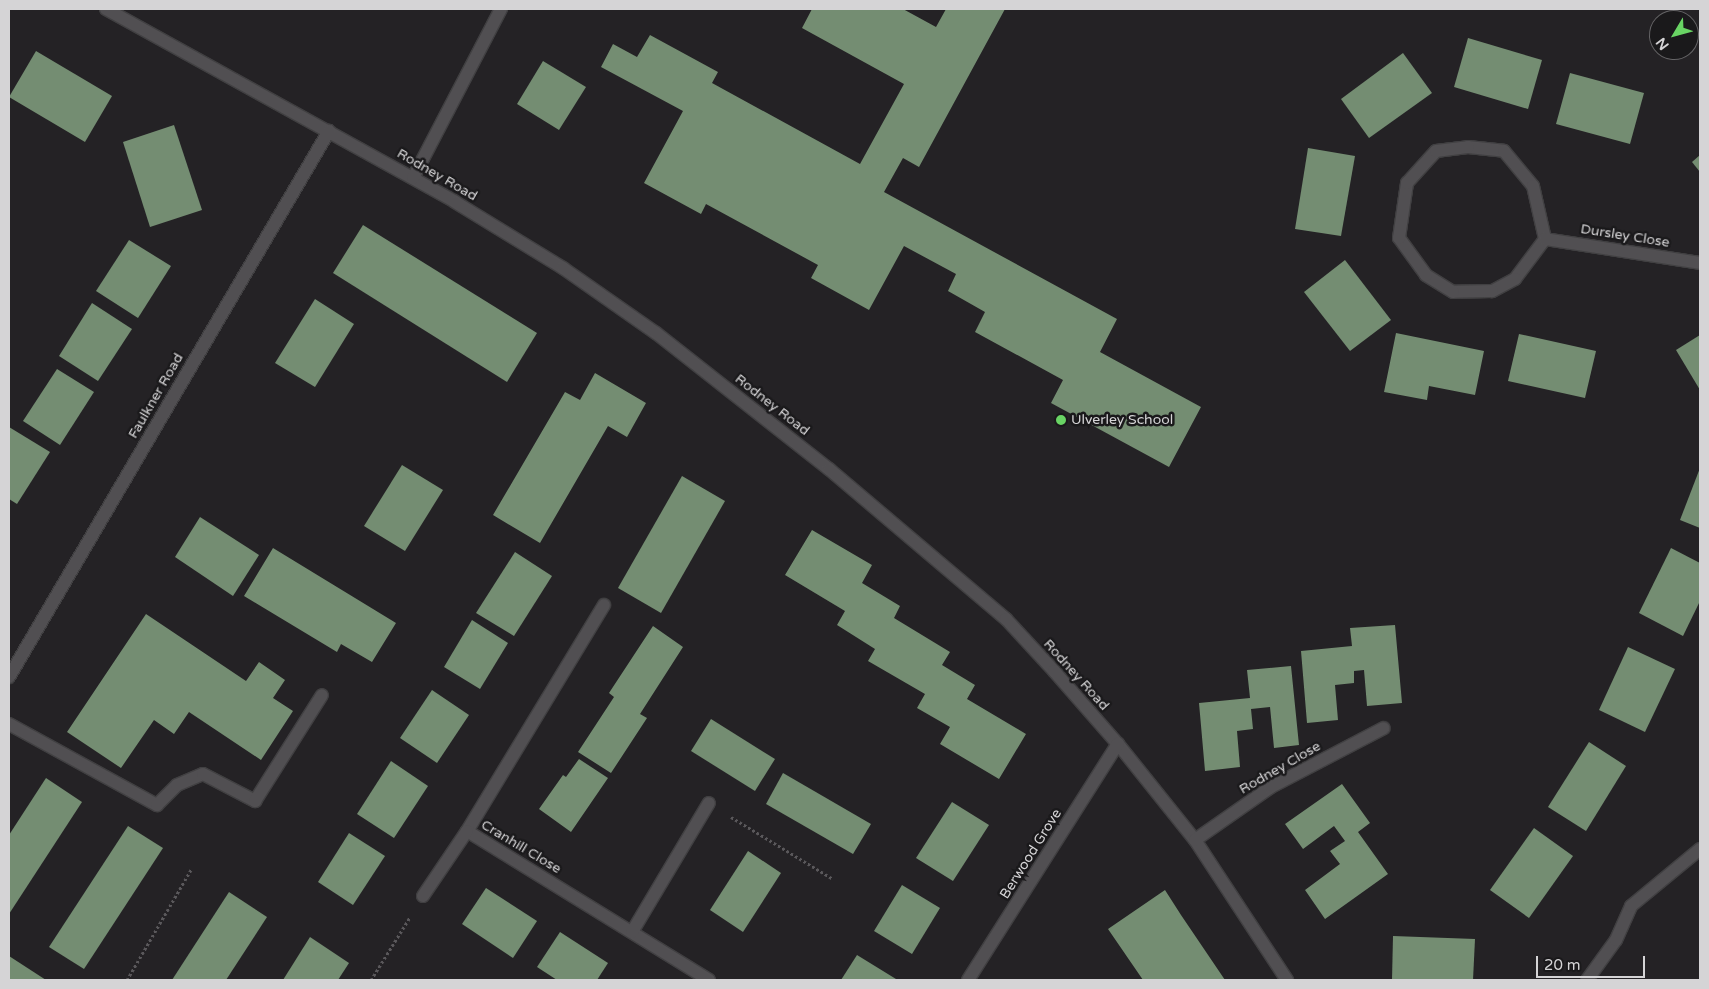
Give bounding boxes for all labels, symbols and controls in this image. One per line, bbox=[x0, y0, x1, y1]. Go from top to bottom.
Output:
north arrow bbox=[1649, 10, 1699, 60]
text: N bbox=[1652, 34, 1673, 53]
street label: Rodney Road bbox=[394, 145, 480, 205]
street label: Dursley Close bbox=[1579, 221, 1671, 251]
street label: Faulkner Road bbox=[125, 350, 187, 442]
street label: Rodney Road bbox=[731, 371, 813, 439]
place label: Ulverley School bbox=[1071, 412, 1173, 428]
marker: Ulverley School bbox=[1055, 414, 1067, 426]
street label: Rodney Road bbox=[1040, 636, 1112, 714]
street label: Rodney Close bbox=[1236, 738, 1324, 798]
street label: Berwood Grove bbox=[997, 806, 1065, 902]
street label: Cranhill Close bbox=[478, 817, 564, 877]
scale bar bbox=[1539, 946, 1648, 978]
text: 20 m bbox=[1544, 956, 1581, 974]

